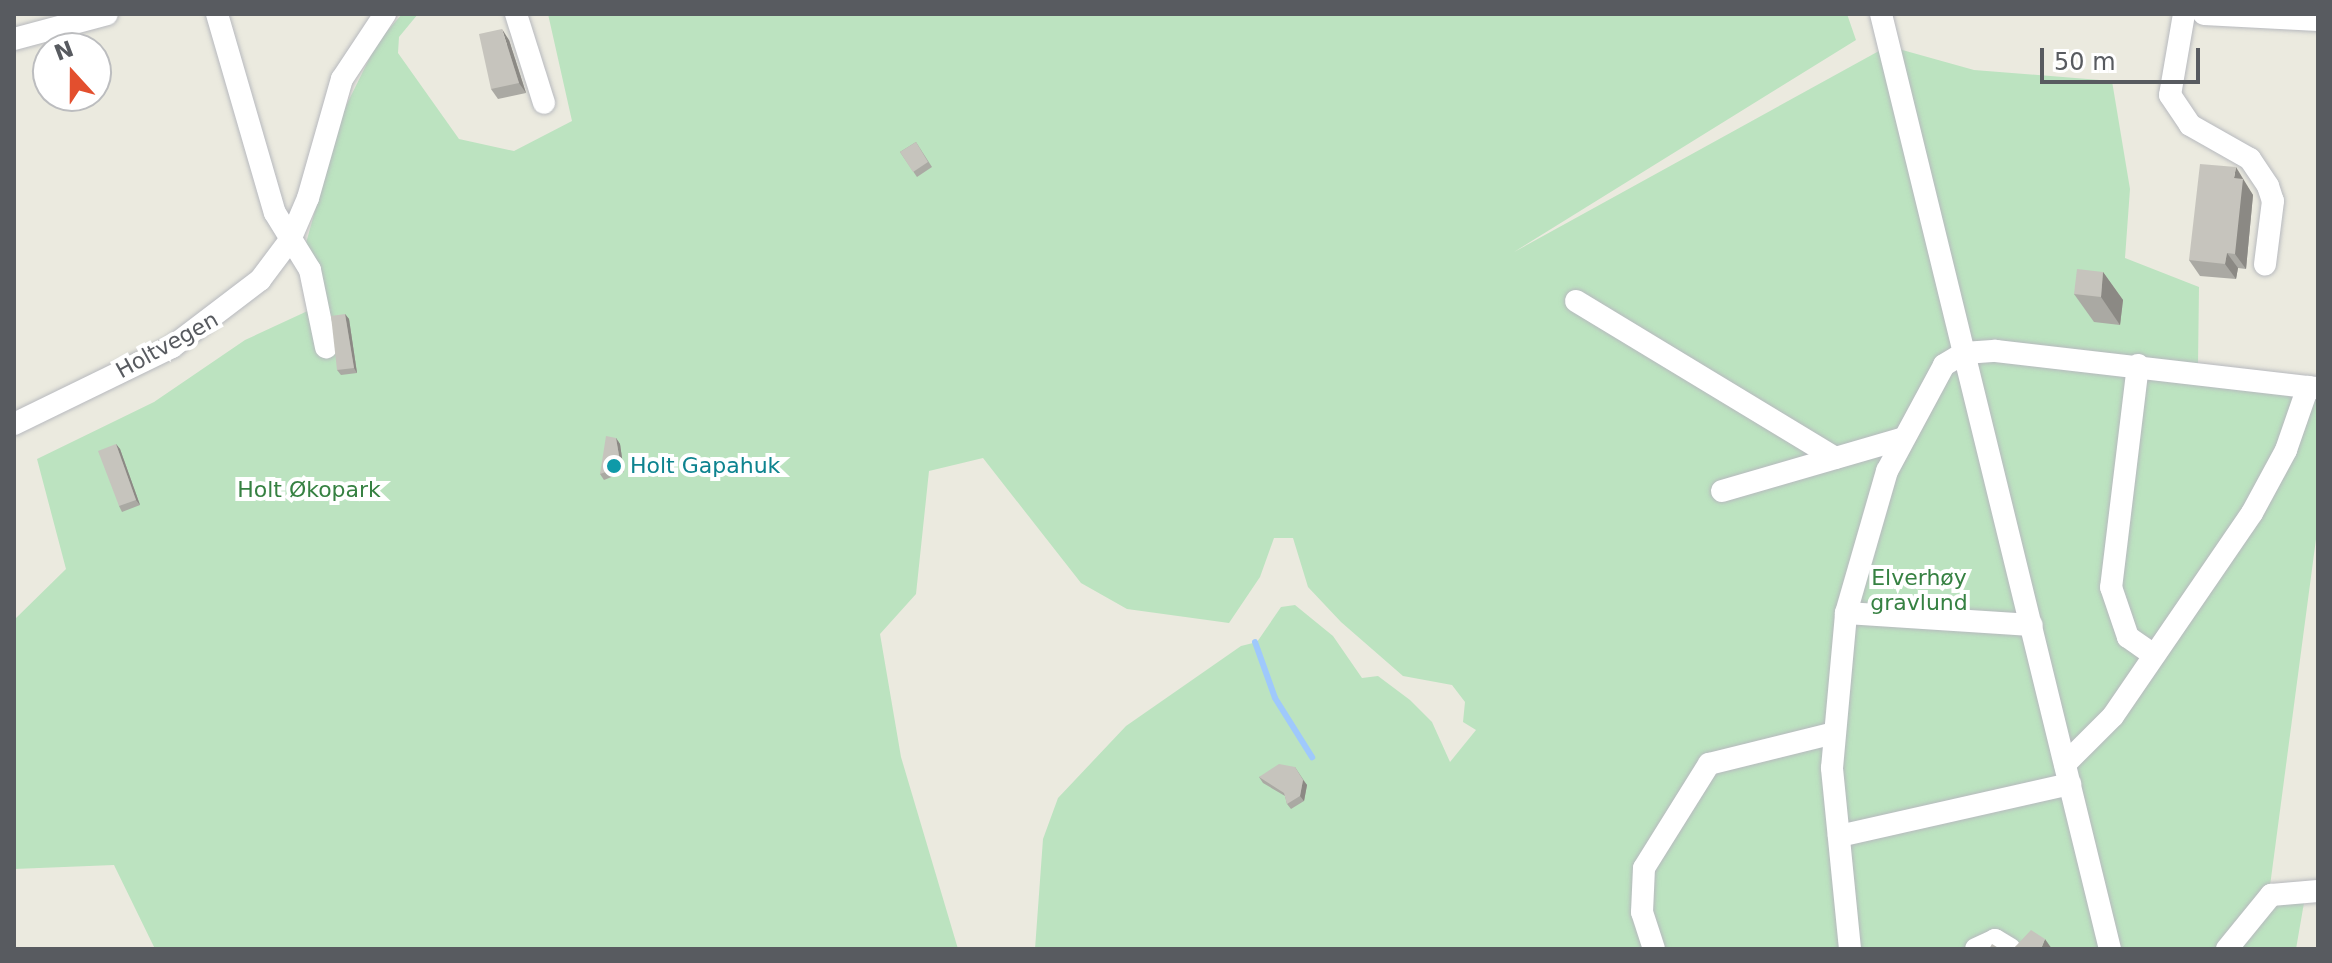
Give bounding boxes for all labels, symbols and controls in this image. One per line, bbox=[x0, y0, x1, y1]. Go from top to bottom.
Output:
north arrow bbox=[32, 32, 112, 112]
scale bar bbox=[2044, 32, 2204, 82]
text: N bbox=[51, 36, 77, 66]
text: 50 m bbox=[2054, 48, 2116, 76]
street label: Holtvegen bbox=[111, 306, 223, 384]
place label: Holt Gapahuk bbox=[630, 453, 780, 479]
marker: Holt Gapahuk bbox=[605, 457, 623, 475]
park label: Holt Økopark bbox=[237, 477, 381, 503]
park label: Elverhøy gravlund bbox=[1870, 564, 1968, 616]

